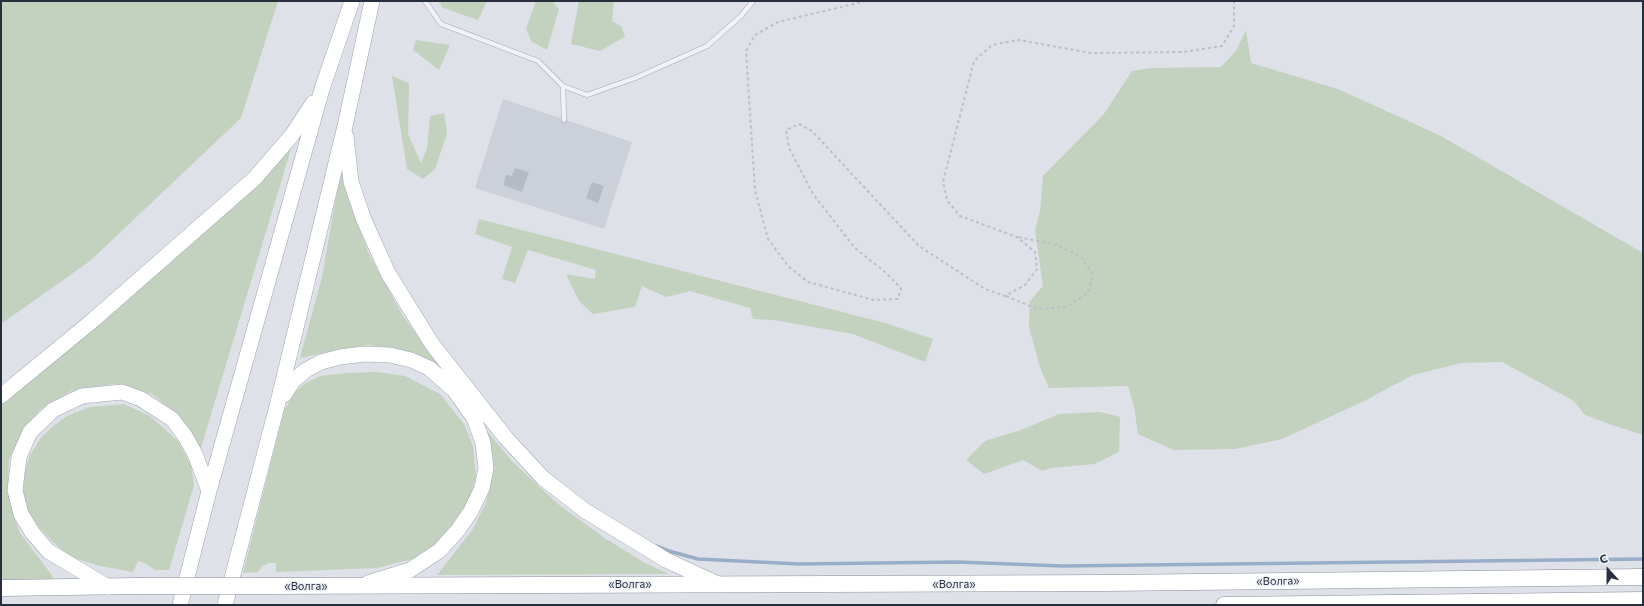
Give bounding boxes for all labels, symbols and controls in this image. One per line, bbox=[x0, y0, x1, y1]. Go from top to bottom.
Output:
north arrow bbox=[1588, 550, 1628, 590]
text: С bbox=[1598, 551, 1609, 566]
street label: «Волга» bbox=[1256, 574, 1300, 588]
street label: «Волга» bbox=[609, 577, 651, 591]
street label: «Волга» bbox=[933, 577, 975, 591]
street label: «Волга» bbox=[285, 579, 327, 593]

